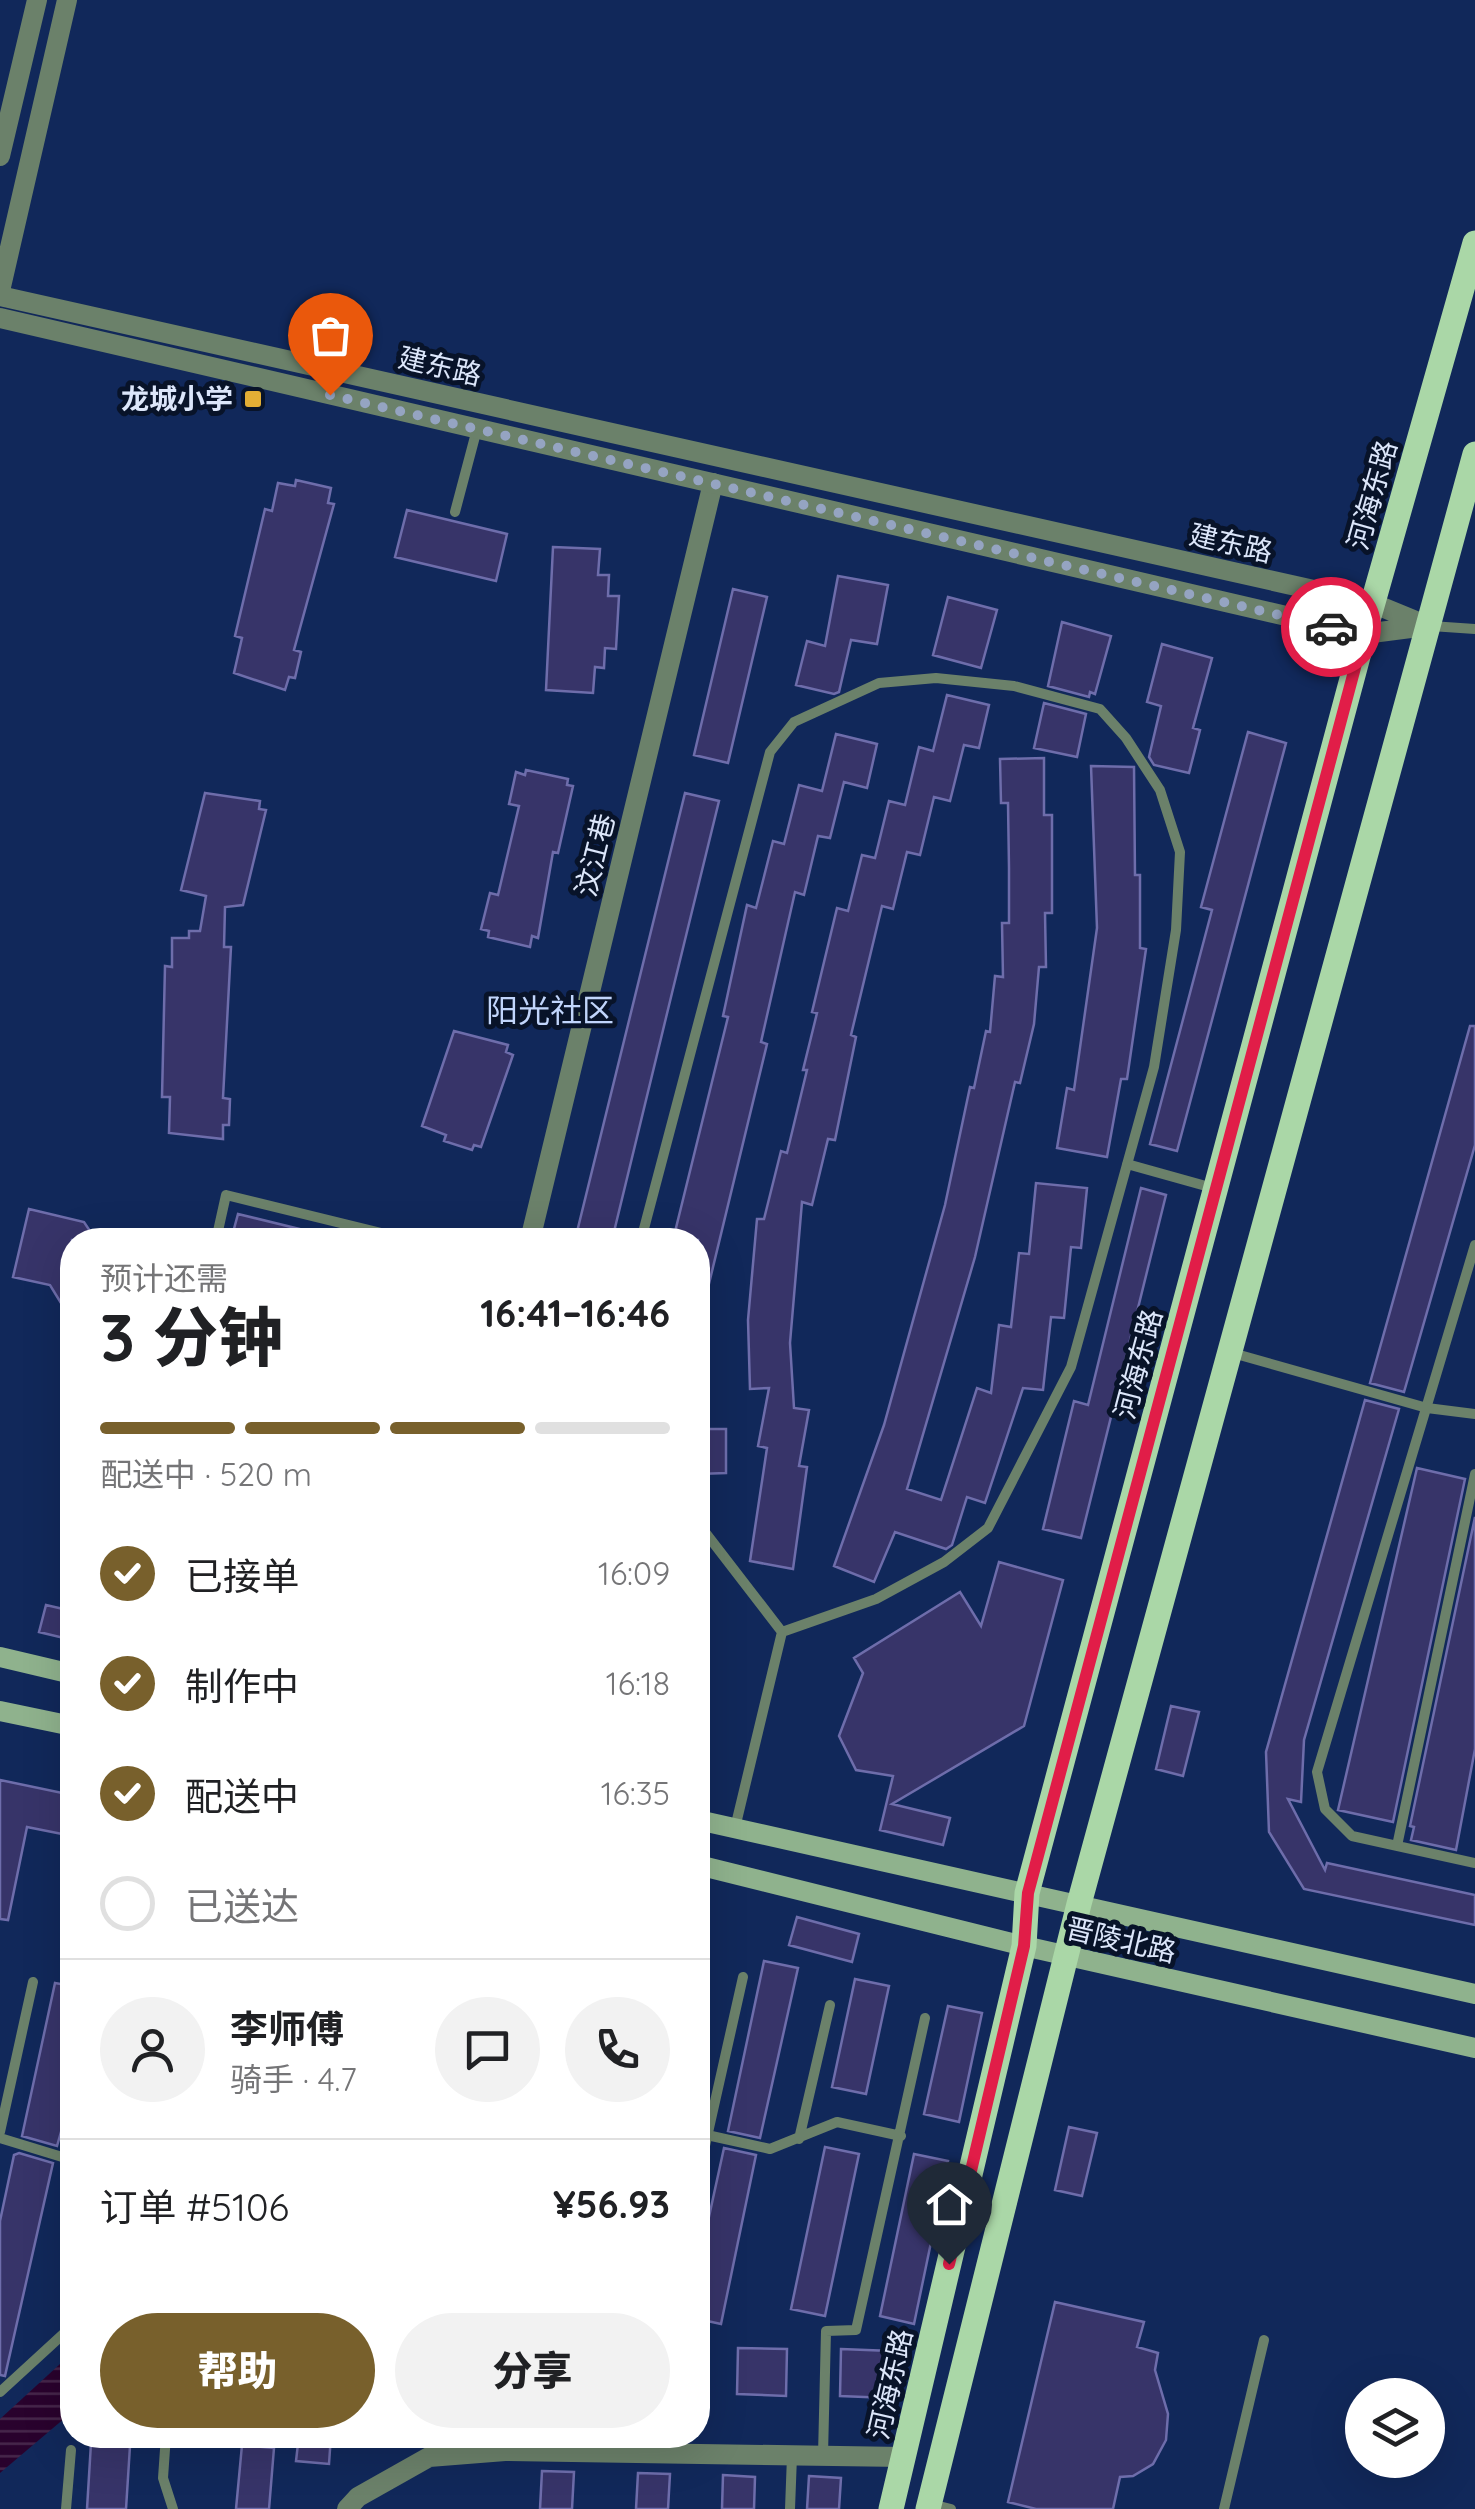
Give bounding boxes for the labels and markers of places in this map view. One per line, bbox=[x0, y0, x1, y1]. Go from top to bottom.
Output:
pin bbox=[288, 293, 373, 396]
place label: 龙城小学 bbox=[121, 381, 233, 416]
marker: 龙城小学 bbox=[242, 388, 264, 410]
pin bbox=[907, 2162, 992, 2265]

